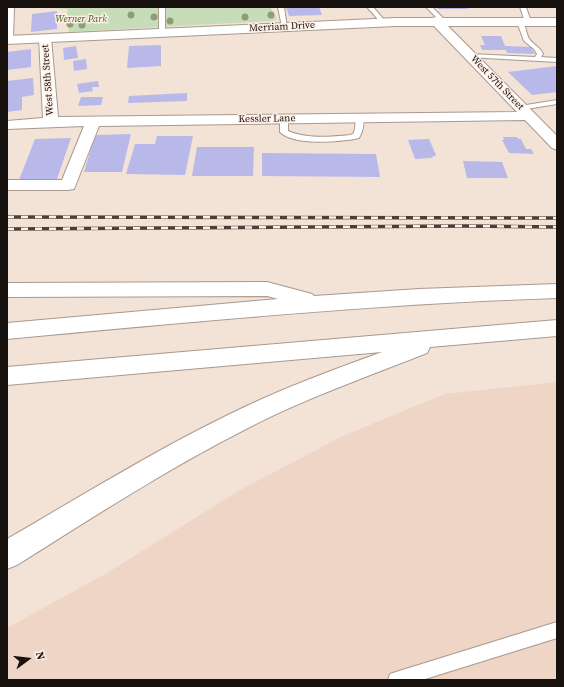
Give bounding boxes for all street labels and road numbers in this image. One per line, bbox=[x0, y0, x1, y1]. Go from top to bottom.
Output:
street label: Merriam Drive bbox=[249, 19, 315, 35]
street label: West 58th Street bbox=[40, 44, 56, 116]
street label: West 57th Street bbox=[468, 53, 526, 113]
street label: Kessler Lane bbox=[238, 113, 296, 125]

